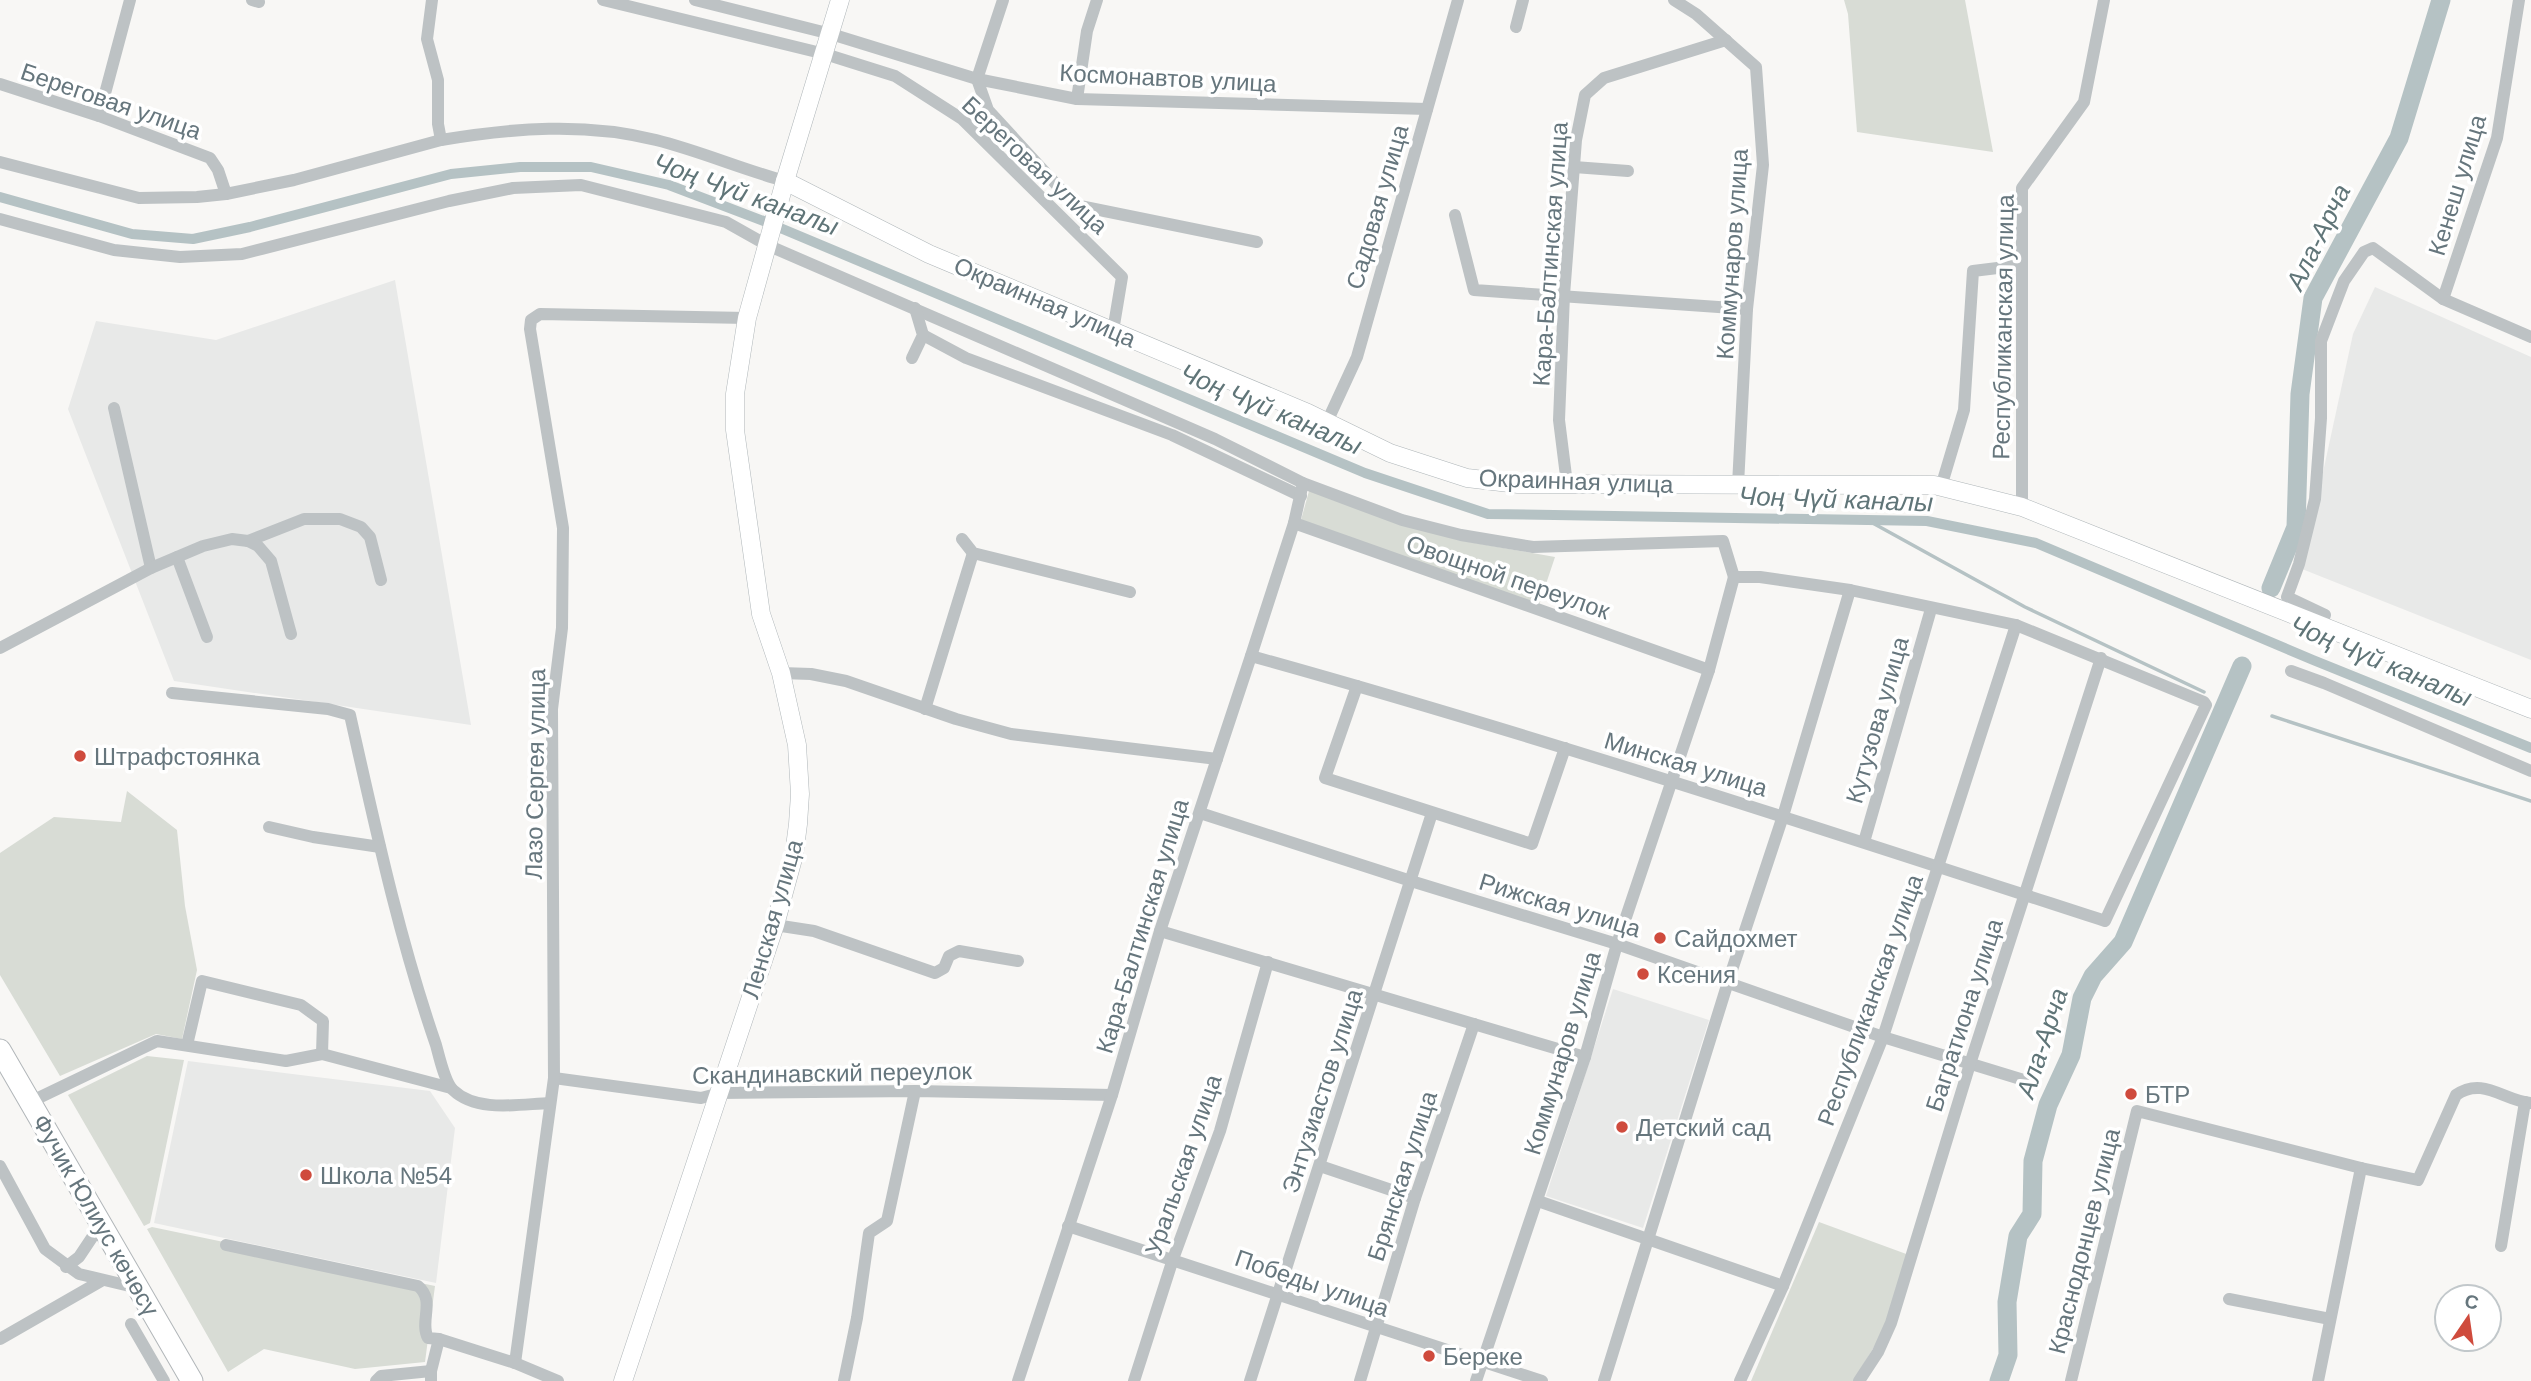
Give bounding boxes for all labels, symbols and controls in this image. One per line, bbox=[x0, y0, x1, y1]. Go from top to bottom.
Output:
street label: Береговая улица bbox=[17, 57, 205, 145]
street label: Космонавтов улица bbox=[1059, 59, 1278, 97]
street label: Береговая улица bbox=[957, 91, 1114, 240]
street label: Кенеш улица bbox=[2423, 111, 2491, 259]
street label: Кара-Балтинская улица bbox=[1527, 120, 1573, 387]
street label: Садовая улица bbox=[1341, 121, 1414, 292]
water label: Чоң Чүй каналы bbox=[649, 147, 843, 241]
street label: Коммунаров улица bbox=[1711, 147, 1753, 360]
water label: Ала-Арча bbox=[2279, 179, 2356, 296]
street label: Республиканская улица bbox=[1987, 193, 2019, 460]
street label: Окраинная улица bbox=[950, 252, 1141, 353]
water label: Чоң Чүй каналы bbox=[1176, 357, 1366, 461]
street label: Окраинная улица bbox=[1478, 464, 1674, 498]
water label: Чоң Чүй каналы bbox=[1738, 481, 1934, 517]
street label: Овощной переулок bbox=[1403, 530, 1614, 625]
water label: Чоң Чүй каналы bbox=[2286, 609, 2476, 713]
street label: Кутузова улица bbox=[1840, 633, 1914, 806]
street label: Лазо Сергея улица bbox=[520, 668, 550, 880]
street label: Минская улица bbox=[1601, 726, 1771, 802]
place label: Штрафстоянка bbox=[94, 743, 261, 770]
marker: Штрафстоянка bbox=[72, 748, 88, 764]
street label: Кара-Балтинская улица bbox=[1090, 795, 1194, 1057]
street label: Ленская улица bbox=[736, 836, 808, 1002]
street label: Рижская улица bbox=[1476, 868, 1645, 943]
street label: Республиканская улица bbox=[1812, 870, 1928, 1129]
street label: Багратиона улица bbox=[1920, 915, 2008, 1115]
place label: Сайдохмет bbox=[1674, 925, 1797, 952]
marker: Сайдохмет bbox=[1652, 930, 1668, 946]
street label: Коммунаров улица bbox=[1518, 947, 1606, 1158]
place label: Ксения bbox=[1657, 961, 1736, 988]
marker: Ксения bbox=[1635, 966, 1651, 982]
water label: Ала-Арча bbox=[2010, 984, 2074, 1104]
street label: Энтузиастов улица bbox=[1276, 985, 1368, 1196]
street label: Скандинавский переулок bbox=[692, 1057, 973, 1089]
street label: Уральская улица bbox=[1139, 1070, 1227, 1259]
place label: БТР bbox=[2145, 1081, 2190, 1108]
marker: БТР bbox=[2123, 1086, 2139, 1102]
street label: Брянская улица bbox=[1362, 1087, 1442, 1264]
street label: Фучик Юлиус көчөсү bbox=[27, 1110, 165, 1320]
place label: Детский сад bbox=[1636, 1114, 1771, 1141]
marker: Детский сад bbox=[1614, 1119, 1630, 1135]
street label: Краснодонцев улица bbox=[2043, 1125, 2125, 1357]
place label: Школа №54 bbox=[320, 1162, 452, 1189]
marker: Школа №54 bbox=[298, 1167, 314, 1183]
street label: Победы улица bbox=[1232, 1244, 1393, 1322]
north arrow bbox=[2433, 1283, 2503, 1353]
text: С bbox=[2463, 1290, 2481, 1314]
place label: Береке bbox=[1443, 1343, 1523, 1370]
marker: Береке bbox=[1421, 1348, 1437, 1364]

